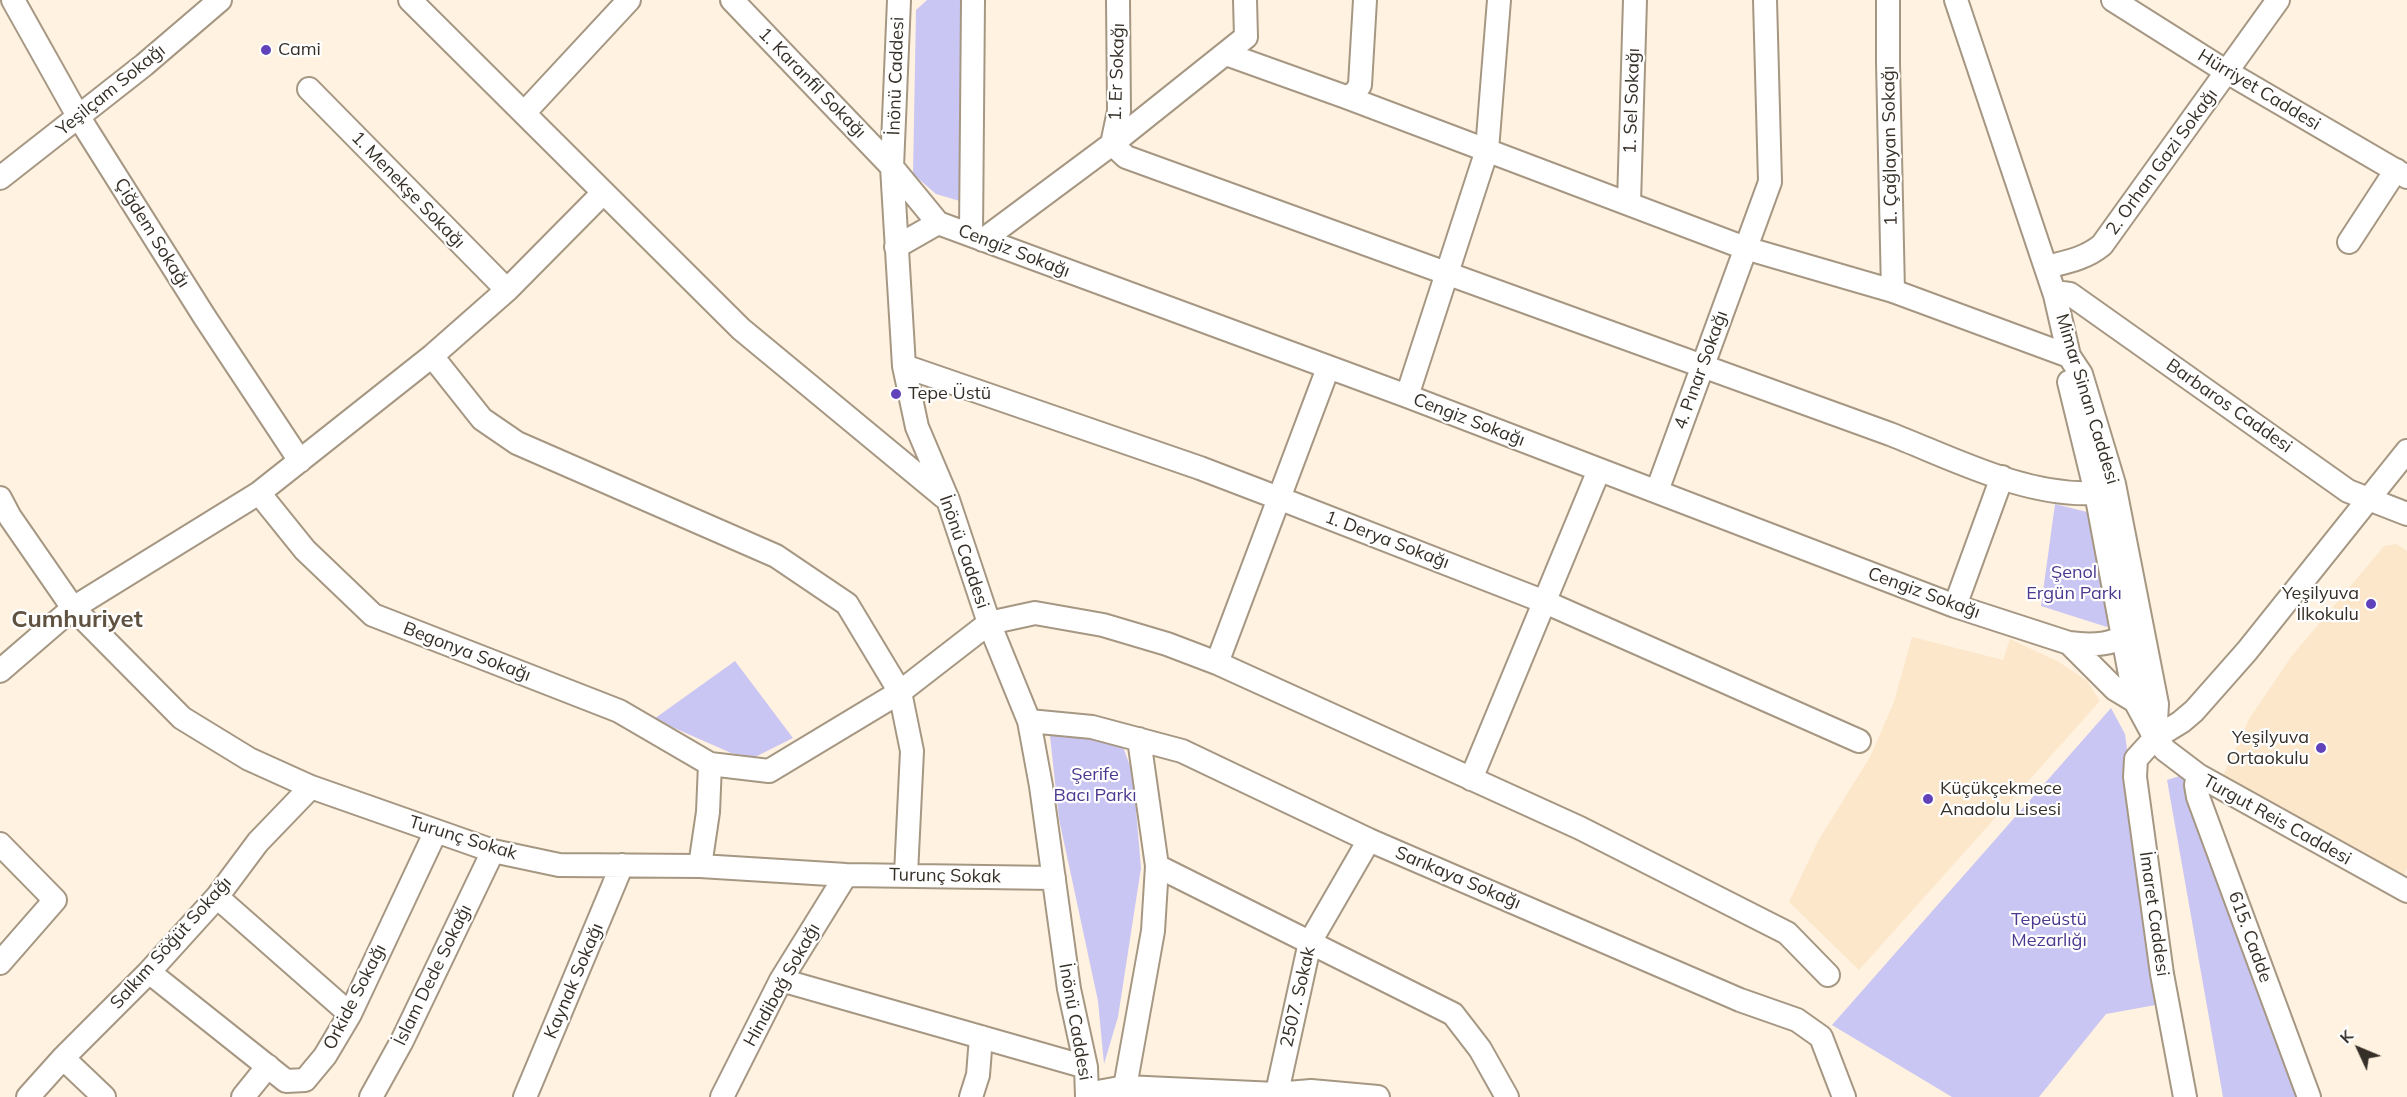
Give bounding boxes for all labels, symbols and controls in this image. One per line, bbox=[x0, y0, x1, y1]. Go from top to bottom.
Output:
street label: İnönü Caddesi bbox=[883, 16, 909, 136]
street label: 1. Karanfil Sokağı bbox=[754, 23, 870, 143]
street label: 1. Er Sokağı bbox=[1104, 23, 1130, 121]
place label: Cami bbox=[278, 39, 321, 61]
street label: Yeşilçam Sokağı bbox=[52, 40, 170, 140]
marker: Cami bbox=[259, 43, 273, 57]
street label: Hürriyet Caddesi bbox=[2194, 45, 2324, 135]
street label: 1. Sel Sokağı bbox=[1619, 48, 1645, 154]
street label: 1. Çağlayan Sokağı bbox=[1878, 66, 1902, 226]
street label: 2. Orhan Gazi Sokağı bbox=[2102, 85, 2222, 239]
street label: 1. Menekşe Sokağı bbox=[347, 127, 469, 253]
street label: Çiğdem Sokağı bbox=[110, 174, 194, 292]
street label: Cengiz Sokağı bbox=[955, 220, 1073, 282]
street label: 4. Pınar Sokağı bbox=[1670, 308, 1732, 432]
street label: Mimar Sinan Caddesi bbox=[2051, 311, 2123, 487]
street label: Barbaros Caddesi bbox=[2162, 354, 2296, 458]
place label: Tepe Üstü bbox=[908, 383, 991, 405]
marker: Tepe Üstü bbox=[889, 387, 903, 401]
street label: Cengiz Sokağı bbox=[1410, 389, 1528, 451]
street label: İnönü Caddesi bbox=[934, 492, 994, 612]
street label: 1. Derya Sokağı bbox=[1322, 506, 1452, 574]
park label: Şenol Ergün Parkı bbox=[2026, 562, 2122, 604]
street label: Cengiz Sokağı bbox=[1865, 563, 1983, 623]
place label: Yeşilyuva İlkokulu bbox=[2282, 583, 2359, 626]
marker: Yeşilyuva İlkokulu bbox=[2364, 597, 2378, 611]
district label: Cumhuriyet bbox=[11, 606, 143, 634]
street label: Begonya Sokağı bbox=[400, 618, 534, 686]
place label: Yeşilyuva Ortaokulu bbox=[2226, 727, 2309, 770]
marker: Yeşilyuva Ortaokulu bbox=[2314, 741, 2328, 755]
park label: Şerife Bacı Parkı bbox=[1053, 764, 1137, 806]
street label: Turgut Reis Caddesi bbox=[2199, 770, 2355, 870]
place label: Küçükçekmece Anadolu Lisesi bbox=[1940, 778, 2062, 820]
marker: Küçükçekmece Anadolu Lisesi bbox=[1921, 792, 1935, 806]
street label: Turunç Sokak bbox=[406, 811, 520, 865]
street label: Sarıkaya Sokağı bbox=[1392, 842, 1524, 914]
street label: İmaret Caddesi bbox=[2135, 850, 2173, 978]
street label: Turunç Sokak bbox=[889, 864, 1001, 888]
street label: Salkım Söğüt Sokağı bbox=[106, 872, 236, 1014]
street label: 615. Cadde bbox=[2224, 888, 2276, 986]
street label: İslam Dede Sokağı bbox=[389, 901, 477, 1049]
park label: Tepeüstü Mezarlığı bbox=[2011, 909, 2087, 952]
street label: Kaynak Sokağı bbox=[540, 920, 608, 1042]
street label: Hindibağ Sokağı bbox=[739, 920, 825, 1050]
street label: Orkide Sokağı bbox=[319, 940, 391, 1054]
street label: 2507. Sokak bbox=[1276, 945, 1320, 1049]
street label: İnönü Caddesi bbox=[1054, 962, 1096, 1082]
north arrow bbox=[2329, 1019, 2389, 1079]
text: K bbox=[2335, 1026, 2357, 1047]

